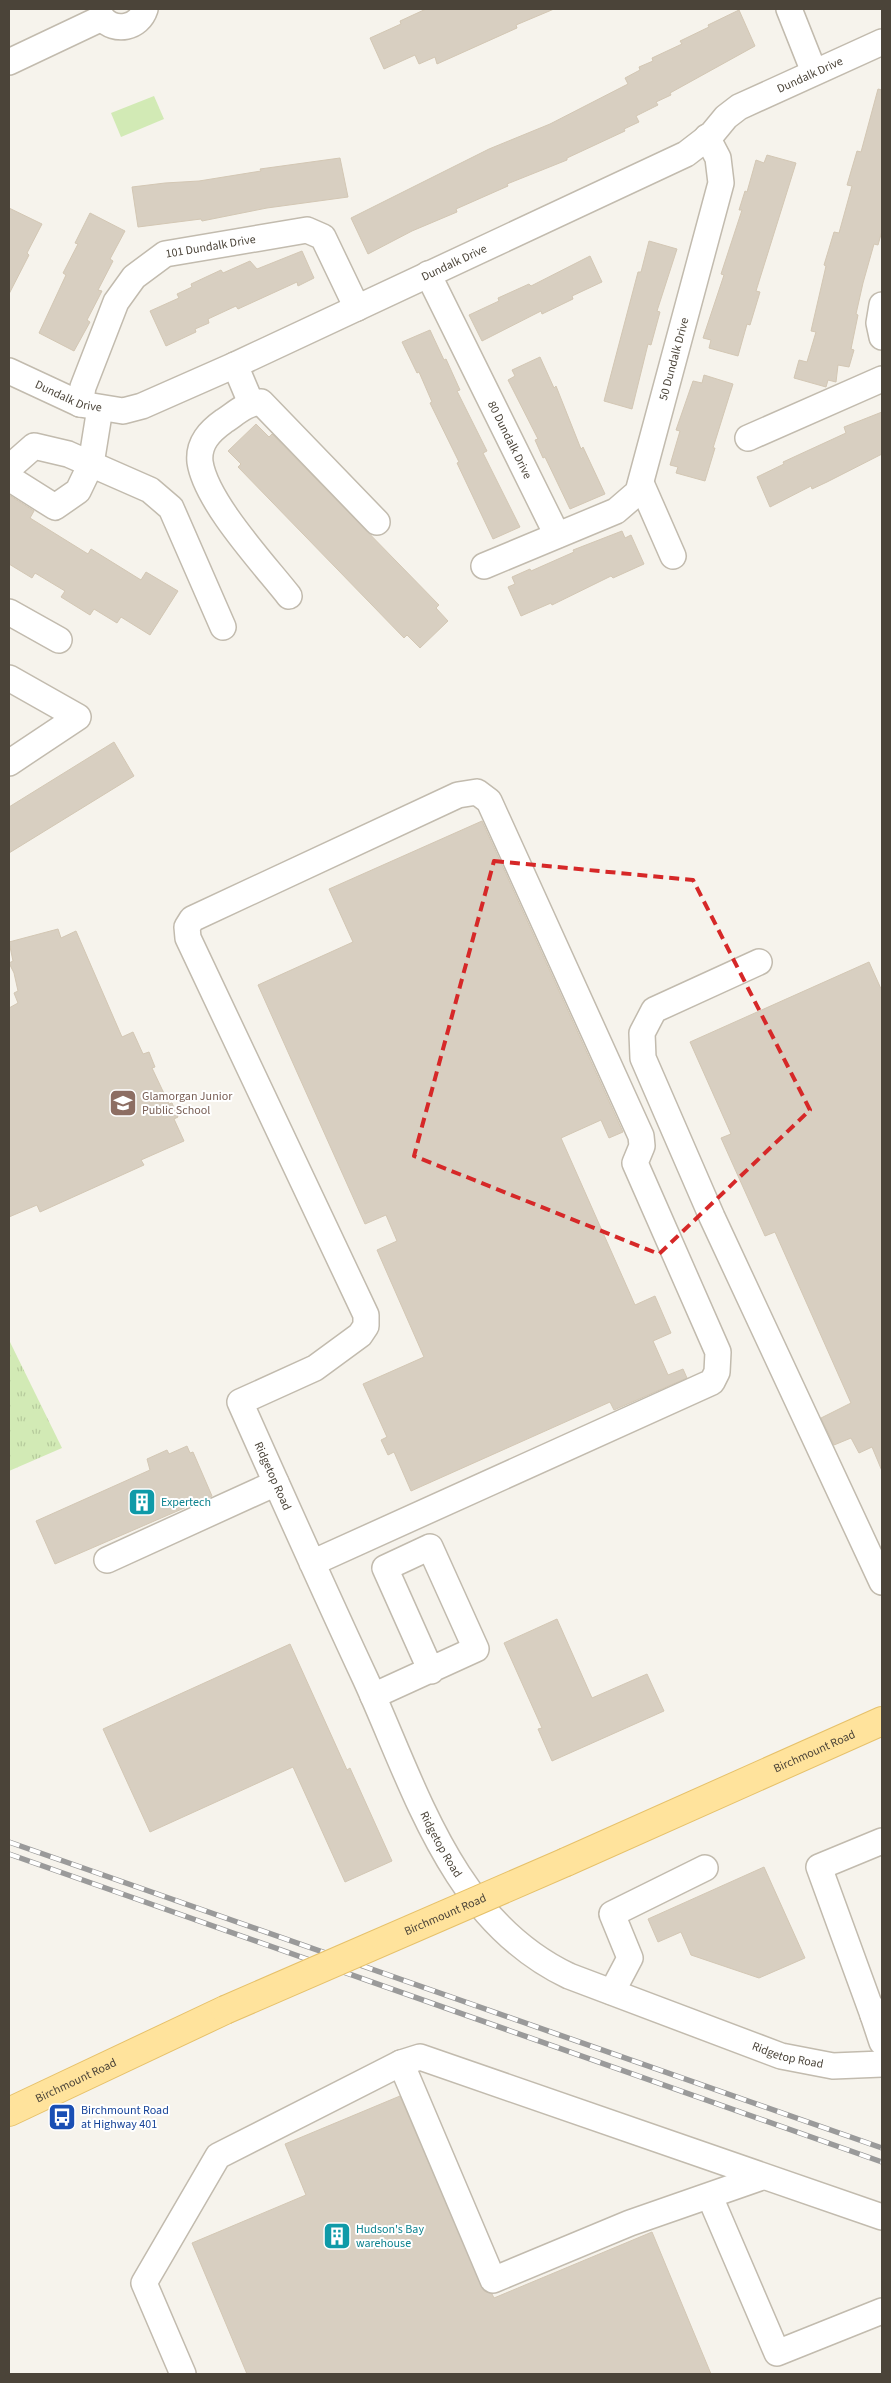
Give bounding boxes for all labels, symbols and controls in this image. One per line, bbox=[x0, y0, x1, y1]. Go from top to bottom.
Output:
street label: Dundalk Drive bbox=[774, 52, 845, 97]
street label: 101 Dundalk Drive bbox=[164, 230, 257, 262]
street label: Dundalk Drive bbox=[418, 240, 490, 285]
street label: 50 Dundalk Drive bbox=[655, 315, 693, 402]
street label: Dundalk Drive bbox=[32, 376, 103, 416]
street label: 80 Dundalk Drive bbox=[484, 398, 536, 482]
school or university icon: Glamorgan Junior Public School bbox=[108, 1088, 138, 1118]
place label: Glamorgan Junior Public School bbox=[142, 1088, 233, 1119]
street label: Ridgetop Road bbox=[250, 1439, 296, 1513]
building icon: Expertech bbox=[127, 1487, 157, 1517]
place label: Expertech bbox=[161, 1494, 211, 1511]
street label: Birchmount Road bbox=[771, 1725, 858, 1777]
street label: Ridgetop Road bbox=[416, 1808, 466, 1881]
street label: Birchmount Road bbox=[401, 1889, 489, 1940]
street label: Ridgetop Road bbox=[750, 2037, 825, 2072]
street label: Birchmount Road bbox=[33, 2054, 119, 2107]
bus stop icon: Birchmount Road at Highway 401 bbox=[47, 2102, 77, 2132]
place label: Birchmount Road at Highway 401 bbox=[81, 2102, 169, 2133]
building icon: Hudson's Bay warehouse bbox=[322, 2221, 352, 2251]
place label: Hudson's Bay warehouse bbox=[356, 2221, 424, 2252]

